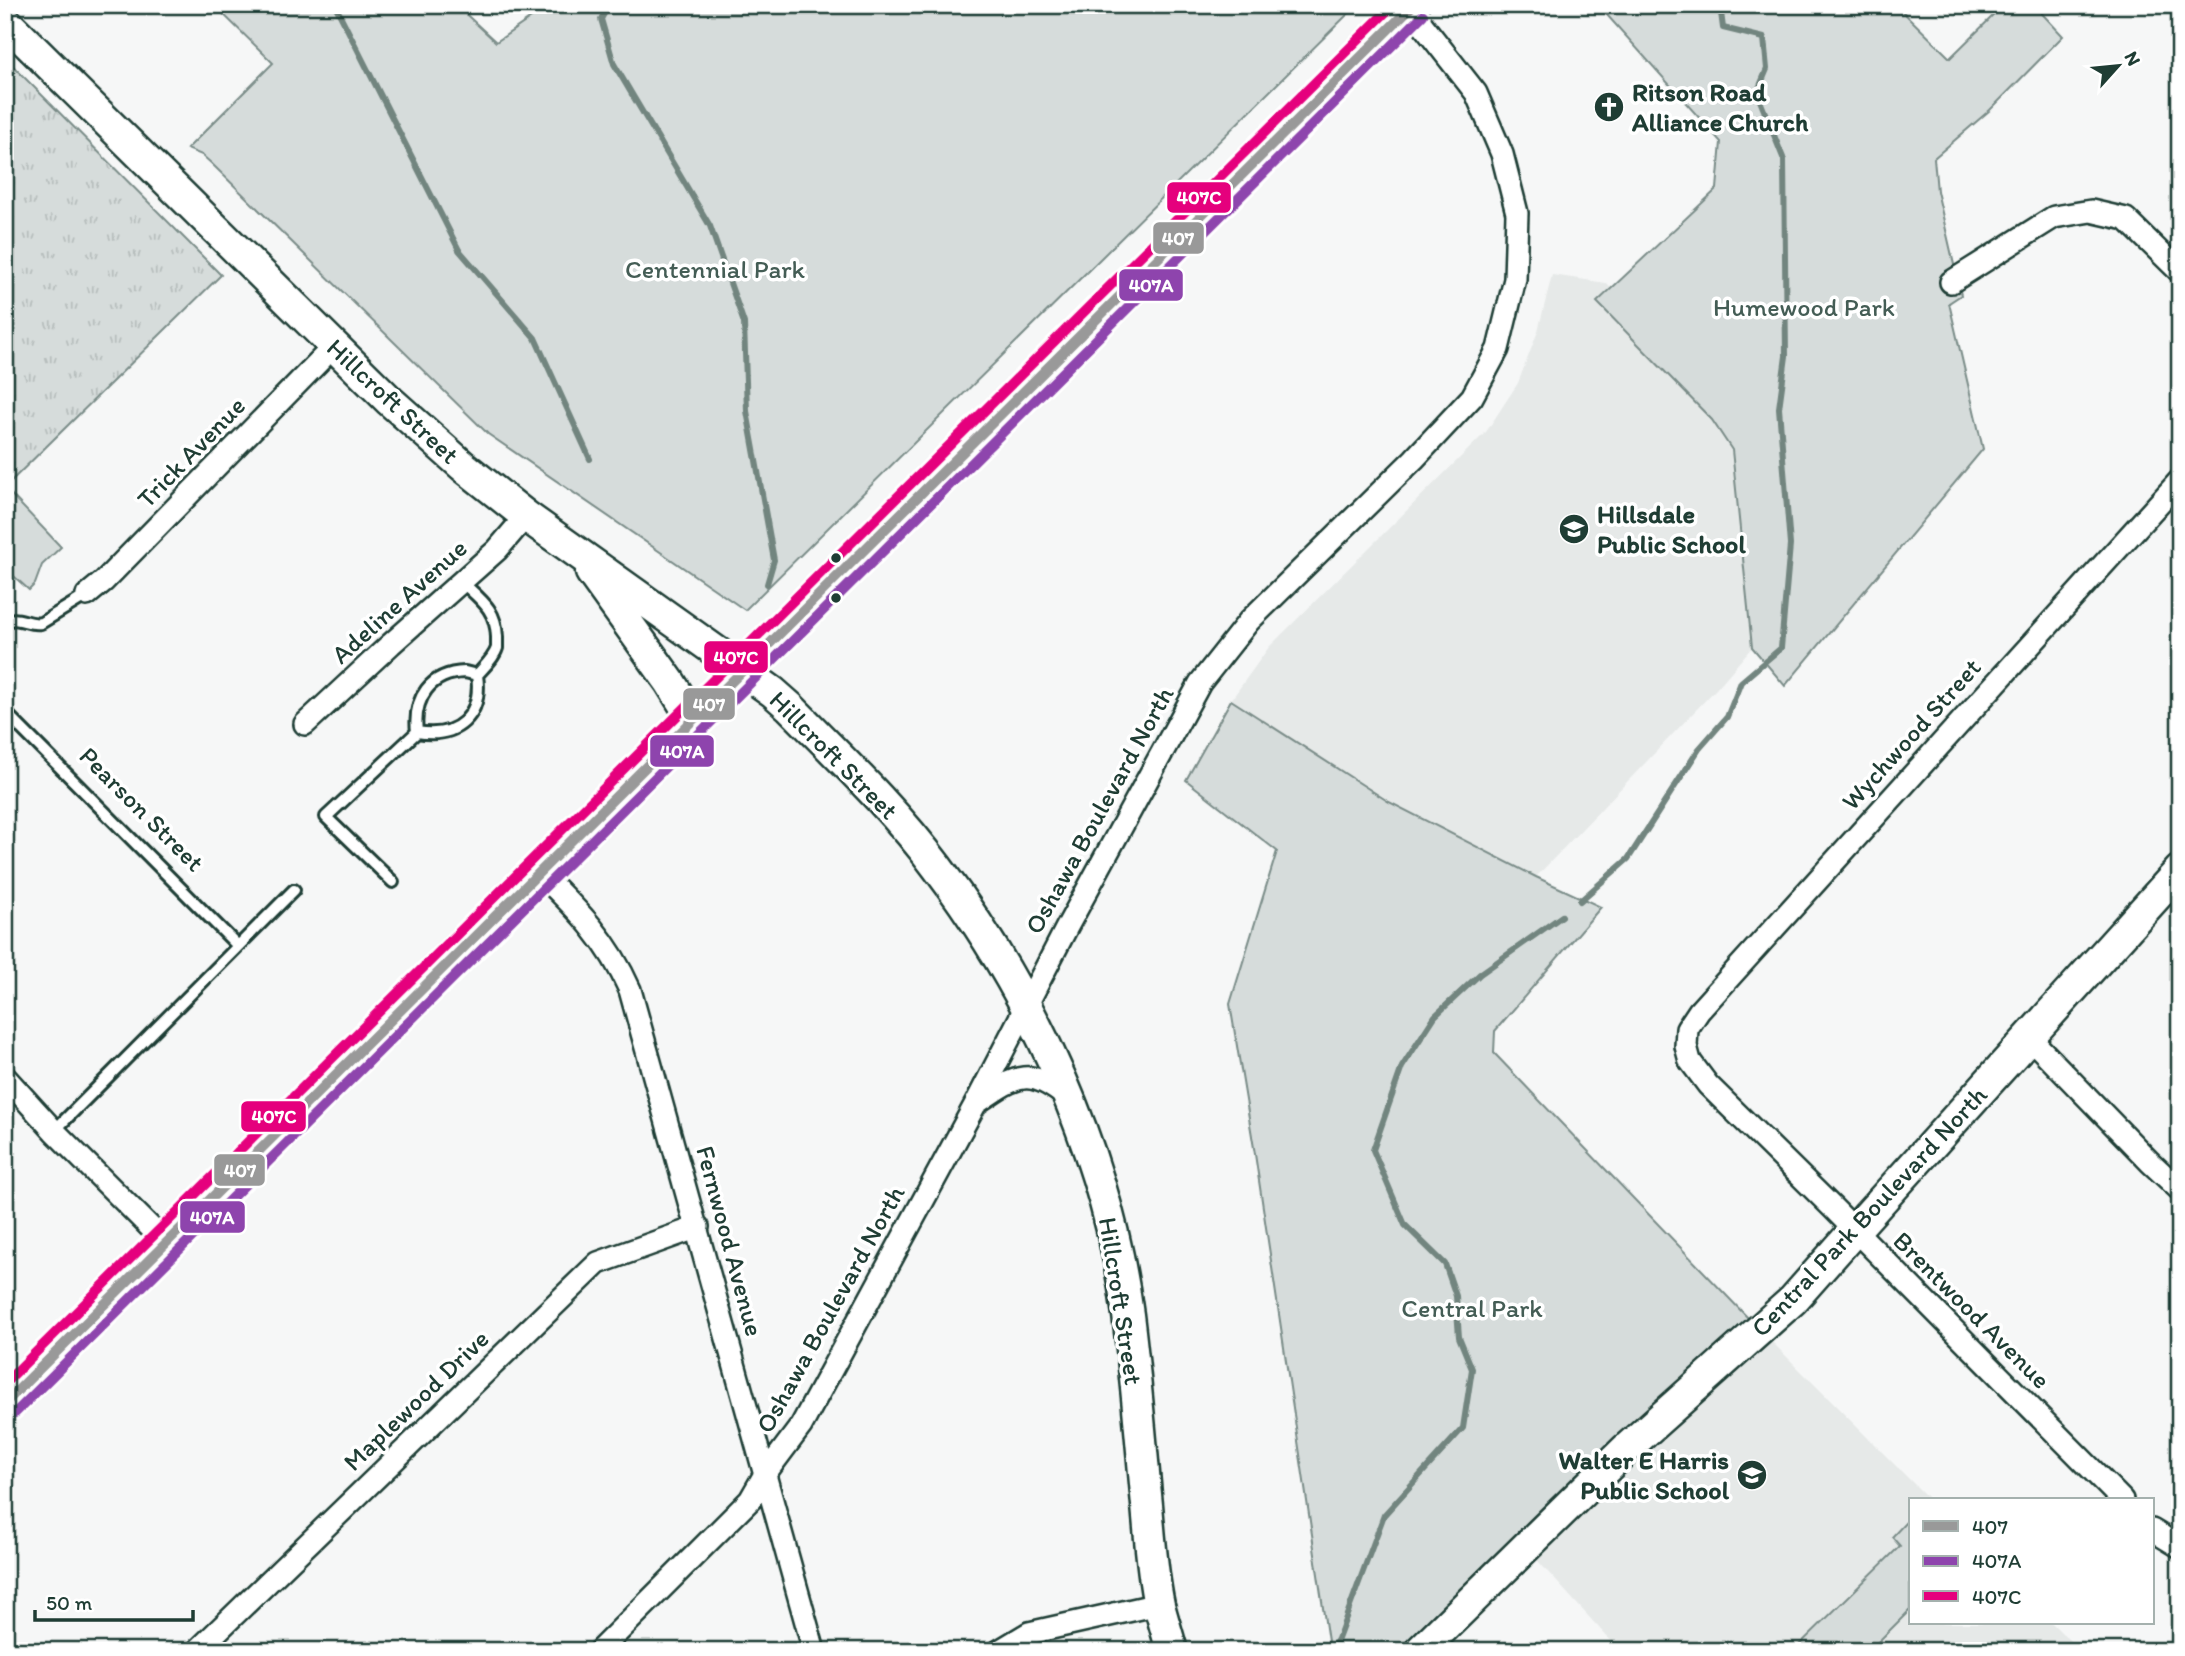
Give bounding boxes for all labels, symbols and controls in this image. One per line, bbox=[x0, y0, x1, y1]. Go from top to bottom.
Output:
north arrow bbox=[2084, 32, 2154, 102]
text: N bbox=[2120, 48, 2146, 69]
place label: Ritson Road Alliance Church bbox=[1631, 76, 1809, 138]
church icon: Ritson Road Alliance Church bbox=[1592, 90, 1626, 124]
line badge: 407C bbox=[1166, 181, 1232, 214]
text: 407C bbox=[1177, 186, 1221, 209]
line badge: 407 bbox=[1152, 221, 1205, 255]
text: 407 bbox=[1162, 227, 1195, 250]
park label: Centennial Park bbox=[625, 253, 806, 285]
line badge: 407A bbox=[1118, 268, 1184, 302]
text: 407A bbox=[1129, 274, 1174, 297]
park label: Humewood Park bbox=[1713, 291, 1895, 323]
street label: Hillcroft Street bbox=[320, 332, 466, 471]
street label: Trick Avenue bbox=[130, 390, 252, 514]
place label: Hillsdale Public School bbox=[1597, 498, 1746, 560]
school or university icon: Hillsdale Public School bbox=[1557, 512, 1591, 546]
street label: Adeline Avenue bbox=[324, 532, 474, 670]
unlabelled marker bbox=[829, 551, 843, 565]
unlabelled marker bbox=[829, 591, 843, 605]
line badge: 407C bbox=[703, 640, 769, 674]
text: 407C bbox=[714, 646, 758, 669]
street label: Wychwood Street bbox=[1834, 651, 1988, 817]
street label: Oshawa Boulevard North bbox=[1018, 681, 1180, 939]
street label: Hillcroft Street bbox=[763, 684, 905, 826]
line badge: 407 bbox=[682, 687, 736, 721]
text: 407 bbox=[693, 693, 726, 716]
line badge: 407A bbox=[649, 734, 715, 768]
street label: Pearson Street bbox=[73, 740, 211, 878]
text: 407A bbox=[660, 740, 705, 763]
street label: Central Park Boulevard North bbox=[1744, 1079, 1994, 1343]
line badge: 407C bbox=[240, 1100, 307, 1133]
text: 407C bbox=[252, 1105, 296, 1128]
street label: Fernwood Avenue bbox=[689, 1142, 771, 1340]
line badge: 407 bbox=[213, 1153, 266, 1187]
text: 407 bbox=[224, 1159, 257, 1182]
street label: Oshawa Boulevard North bbox=[749, 1180, 911, 1438]
line badge: 407A bbox=[179, 1200, 246, 1234]
text: 407A bbox=[190, 1206, 235, 1229]
street label: Hillcroft Street bbox=[1092, 1215, 1150, 1387]
street label: Brentwood Avenue bbox=[1887, 1225, 2057, 1395]
park label: Central Park bbox=[1401, 1292, 1543, 1324]
street label: Maplewood Drive bbox=[337, 1322, 495, 1478]
place label: Walter E Harris Public School bbox=[1558, 1444, 1730, 1506]
school or university icon: Walter E Harris Public School bbox=[1735, 1458, 1769, 1492]
legend bbox=[1909, 1498, 2154, 1624]
text: 407 bbox=[1972, 1514, 2008, 1539]
text: 407A bbox=[1972, 1548, 2022, 1573]
scale bar bbox=[35, 1579, 192, 1623]
text: 407C bbox=[1972, 1584, 2021, 1609]
text: 50 m bbox=[46, 1590, 93, 1615]

